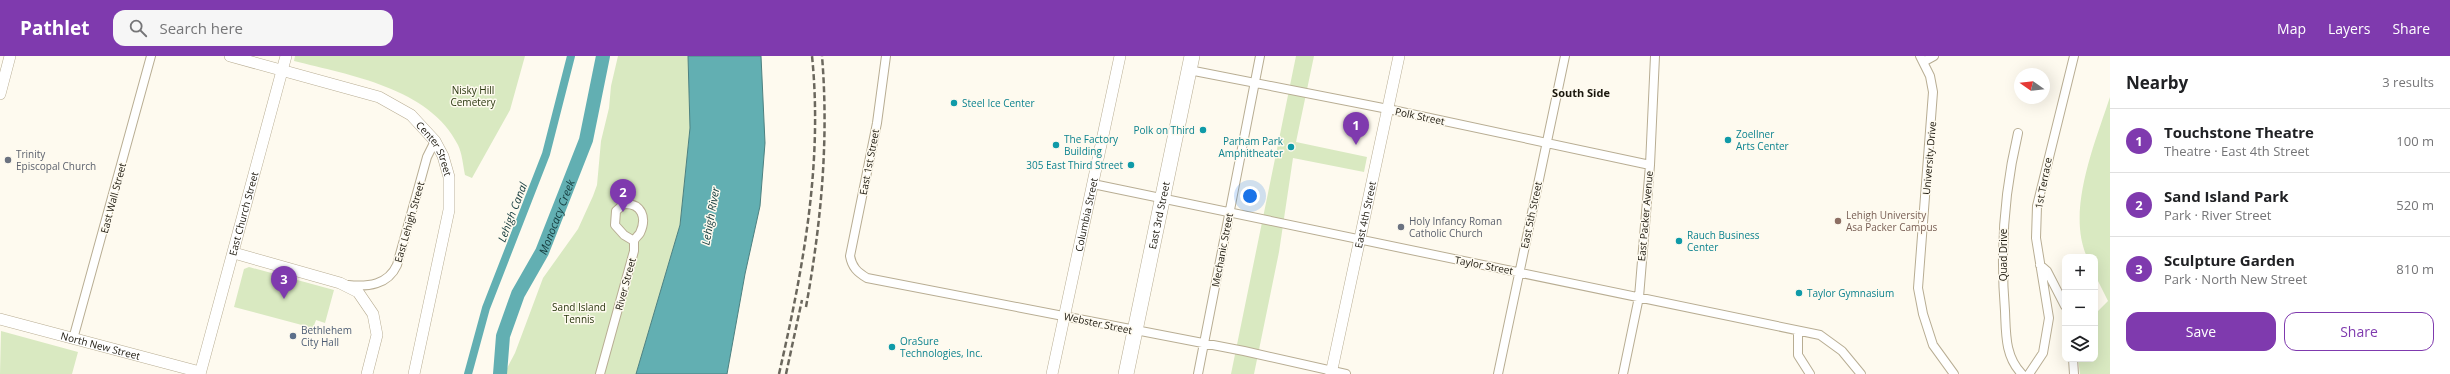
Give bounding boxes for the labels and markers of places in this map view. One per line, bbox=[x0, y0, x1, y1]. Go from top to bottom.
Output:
place label: Steel Ice Center bbox=[962, 96, 1035, 110]
marker: Steel Ice Center bbox=[949, 98, 959, 108]
pin: 1 bbox=[1343, 112, 1369, 145]
place label: Polk on Third bbox=[1133, 123, 1195, 137]
marker: Polk on Third bbox=[1198, 125, 1208, 135]
place label: Zoellner Arts Center bbox=[1736, 127, 1789, 153]
place label: The Factory Building bbox=[1064, 132, 1119, 158]
place label: Parham Park Amphitheater bbox=[1219, 134, 1284, 160]
marker: Zoellner Arts Center bbox=[1723, 135, 1733, 145]
marker: The Factory Building bbox=[1051, 140, 1061, 150]
marker: Parham Park Amphitheater bbox=[1286, 142, 1296, 152]
place label: Trinity Episcopal Church bbox=[16, 147, 96, 173]
marker: Trinity Episcopal Church bbox=[3, 155, 13, 165]
place label: 305 East Third Street bbox=[1026, 158, 1123, 172]
marker: 305 East Third Street bbox=[1126, 160, 1136, 170]
pin: 2 bbox=[610, 179, 636, 212]
place label: Lehigh University Asa Packer Campus bbox=[1846, 208, 1938, 234]
place label: Holy Infancy Roman Catholic Church bbox=[1409, 214, 1502, 240]
marker: Lehigh University Asa Packer Campus bbox=[1833, 216, 1843, 226]
marker: Holy Infancy Roman Catholic Church bbox=[1396, 222, 1406, 232]
place label: Rauch Business Center bbox=[1687, 228, 1760, 254]
marker: Rauch Business Center bbox=[1674, 236, 1684, 246]
pin: 3 bbox=[271, 266, 297, 299]
place label: Taylor Gymnasium bbox=[1807, 286, 1894, 300]
marker: Taylor Gymnasium bbox=[1794, 288, 1804, 298]
place label: Bethlehem City Hall bbox=[301, 323, 352, 349]
marker: Bethlehem City Hall bbox=[288, 331, 298, 341]
place label: OraSure Technologies, Inc. bbox=[900, 334, 983, 360]
marker: OraSure Technologies, Inc. bbox=[887, 342, 897, 352]

